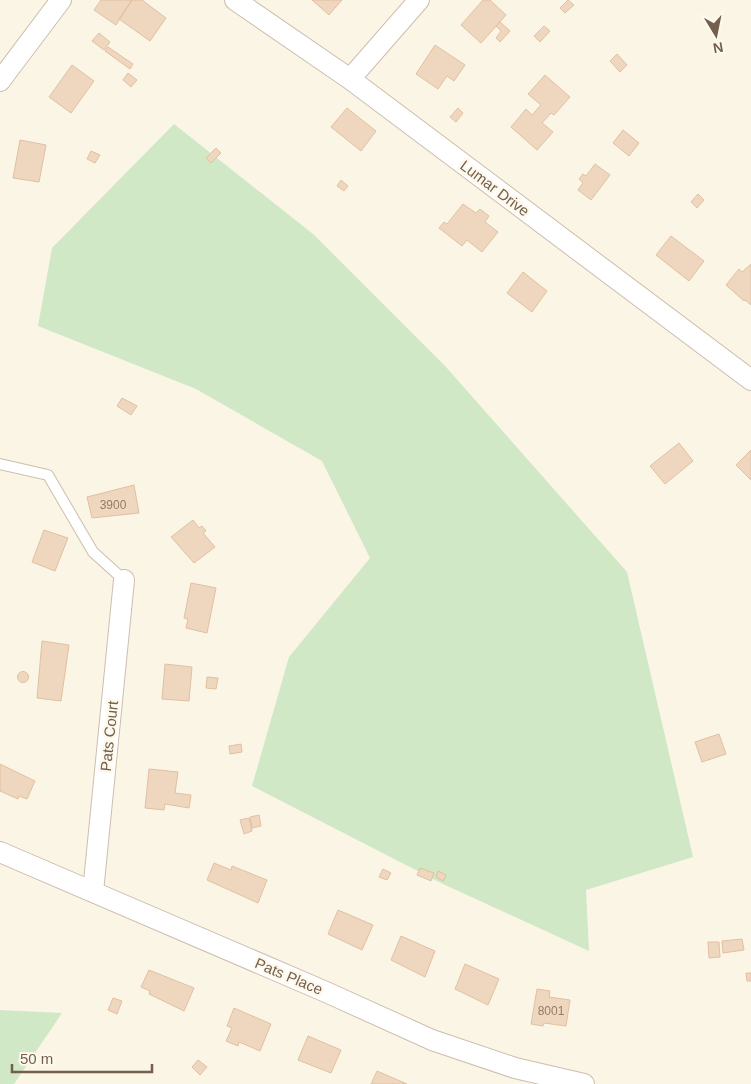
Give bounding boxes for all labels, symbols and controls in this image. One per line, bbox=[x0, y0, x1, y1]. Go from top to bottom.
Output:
north arrow bbox=[691, 10, 741, 60]
text: N bbox=[712, 39, 725, 57]
street label: Lumar Drive bbox=[457, 157, 533, 219]
house number: 3900 bbox=[100, 498, 127, 512]
street label: Pats Court bbox=[97, 699, 121, 772]
street label: Pats Place bbox=[253, 954, 325, 998]
house number: 8001 bbox=[538, 1004, 565, 1018]
scale bar bbox=[12, 1042, 152, 1074]
text: 50 m bbox=[20, 1050, 53, 1067]

